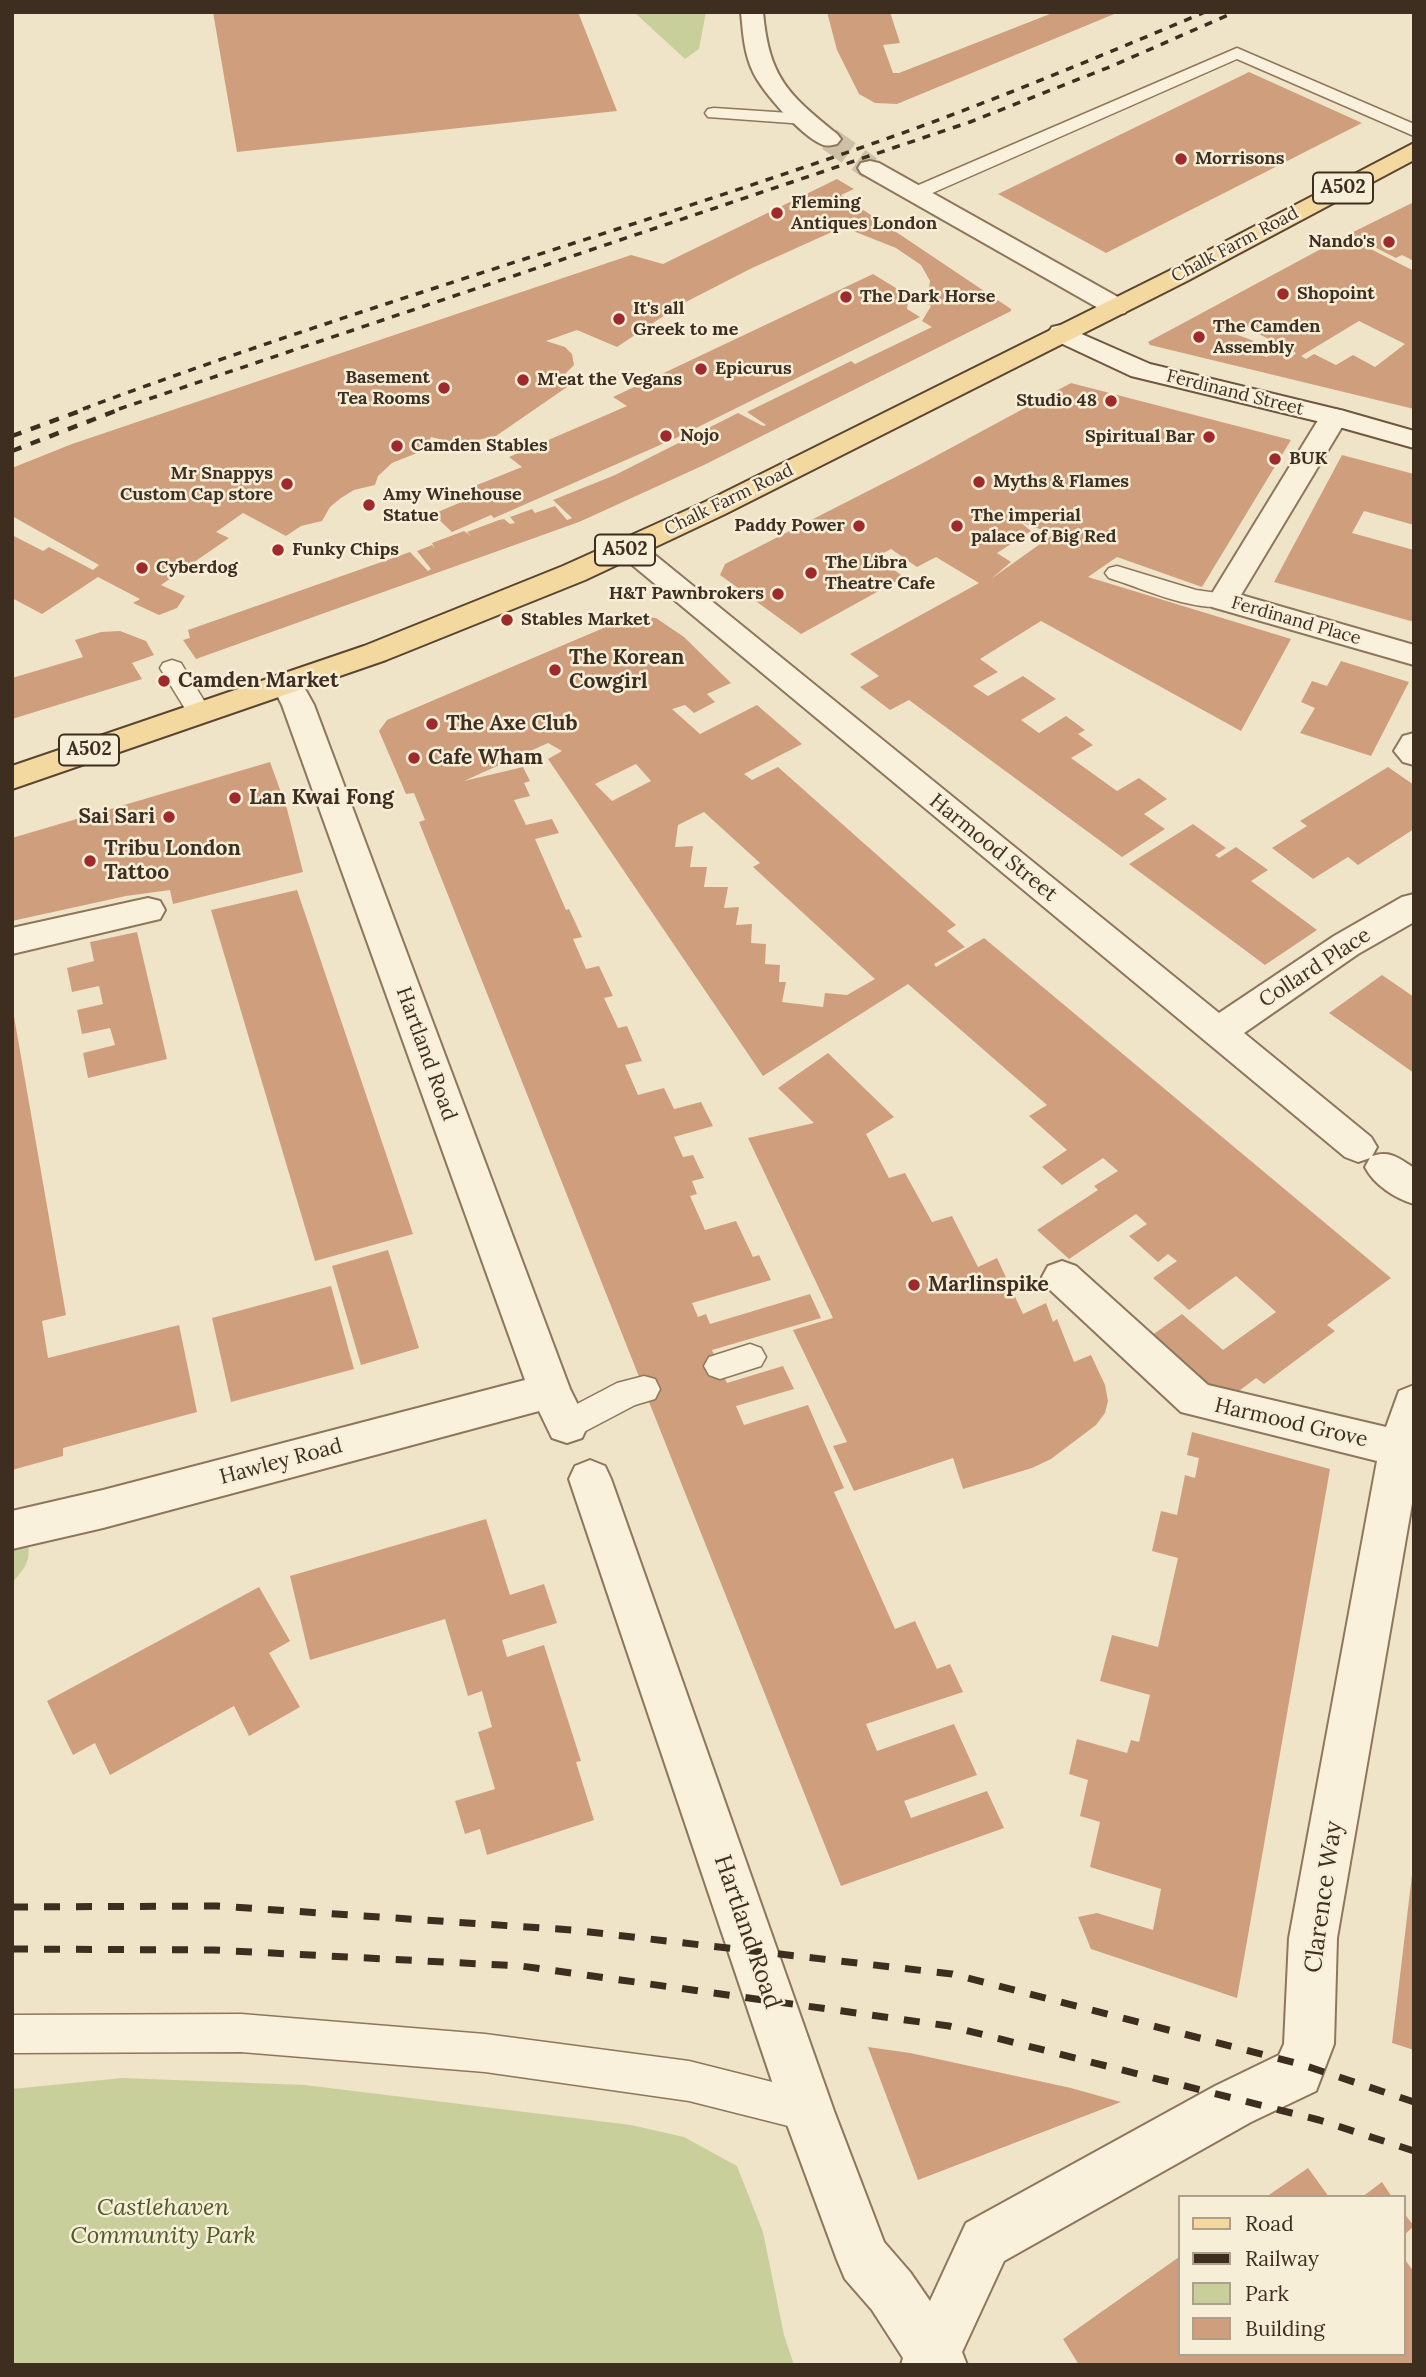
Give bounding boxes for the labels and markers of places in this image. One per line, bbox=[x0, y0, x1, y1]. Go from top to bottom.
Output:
place label: Morrisons bbox=[1195, 148, 1285, 170]
marker: Morrisons bbox=[1173, 151, 1189, 167]
place label: Fleming Antiques London bbox=[791, 192, 937, 234]
marker: Fleming Antiques London bbox=[769, 205, 785, 221]
place label: Nando's bbox=[1308, 231, 1375, 253]
marker: Nando's bbox=[1381, 234, 1397, 250]
place label: Shopoint bbox=[1297, 283, 1375, 305]
place label: The Dark Horse bbox=[860, 286, 995, 308]
marker: Shopoint bbox=[1275, 286, 1291, 302]
marker: The Dark Horse bbox=[838, 289, 854, 305]
place label: It's all Greek to me bbox=[633, 298, 738, 340]
marker: It's all Greek to me bbox=[611, 311, 627, 327]
place label: The Camden Assembly bbox=[1213, 316, 1321, 358]
marker: The Camden Assembly bbox=[1191, 329, 1207, 345]
place label: Epicurus bbox=[715, 358, 792, 380]
marker: Epicurus bbox=[693, 361, 709, 377]
place label: Basement Tea Rooms bbox=[338, 367, 430, 410]
place label: M'eat the Vegans bbox=[537, 369, 682, 391]
marker: M'eat the Vegans bbox=[515, 372, 531, 388]
marker: Basement Tea Rooms bbox=[436, 380, 452, 396]
place label: Studio 48 bbox=[1016, 390, 1097, 412]
marker: Studio 48 bbox=[1103, 393, 1119, 409]
place label: Nojo bbox=[680, 425, 719, 447]
place label: Spiritual Bar bbox=[1085, 426, 1195, 448]
marker: Nojo bbox=[658, 428, 674, 444]
marker: Spiritual Bar bbox=[1201, 429, 1217, 445]
place label: Camden Stables bbox=[411, 435, 548, 457]
marker: Camden Stables bbox=[389, 438, 405, 454]
place label: BUK bbox=[1289, 448, 1327, 470]
marker: BUK bbox=[1267, 451, 1283, 467]
place label: Mr Snappys Custom Cap store bbox=[120, 463, 273, 505]
place label: Myths & Flames bbox=[993, 471, 1129, 493]
marker: Myths & Flames bbox=[971, 474, 987, 490]
marker: Mr Snappys Custom Cap store bbox=[279, 476, 295, 492]
place label: Amy Winehouse Statue bbox=[383, 484, 522, 526]
marker: Amy Winehouse Statue bbox=[361, 497, 377, 513]
place label: The imperial palace of Big Red bbox=[971, 505, 1116, 548]
place label: Paddy Power bbox=[734, 515, 845, 537]
marker: Paddy Power bbox=[851, 518, 867, 534]
marker: The imperial palace of Big Red bbox=[949, 518, 965, 534]
place label: Funky Chips bbox=[292, 539, 399, 561]
marker: Funky Chips bbox=[270, 542, 286, 558]
place label: The Libra Theatre Cafe bbox=[825, 552, 935, 594]
place label: Cyberdog bbox=[156, 557, 238, 579]
marker: Cyberdog bbox=[134, 560, 150, 576]
marker: The Libra Theatre Cafe bbox=[803, 565, 819, 581]
place label: H&T Pawnbrokers bbox=[609, 583, 764, 605]
marker: H&T Pawnbrokers bbox=[770, 586, 786, 602]
place label: Stables Market bbox=[521, 609, 650, 631]
marker: Stables Market bbox=[499, 612, 515, 628]
place label: The Korean Cowgirl bbox=[569, 645, 684, 695]
marker: The Korean Cowgirl bbox=[547, 662, 563, 678]
place label: Camden Market bbox=[178, 668, 339, 694]
marker: Camden Market bbox=[156, 673, 172, 689]
place label: The Axe Club bbox=[446, 711, 578, 737]
marker: The Axe Club bbox=[424, 716, 440, 732]
place label: Cafe Wham bbox=[428, 745, 543, 771]
marker: Cafe Wham bbox=[406, 750, 422, 766]
place label: Lan Kwai Fong bbox=[249, 785, 394, 811]
marker: Lan Kwai Fong bbox=[227, 790, 243, 806]
place label: Sai Sari bbox=[79, 804, 155, 830]
marker: Sai Sari bbox=[161, 809, 177, 825]
place label: Tribu London Tattoo bbox=[104, 836, 241, 886]
marker: Tribu London Tattoo bbox=[82, 853, 98, 869]
place label: Marlinspike bbox=[928, 1272, 1049, 1298]
marker: Marlinspike bbox=[906, 1277, 922, 1293]

